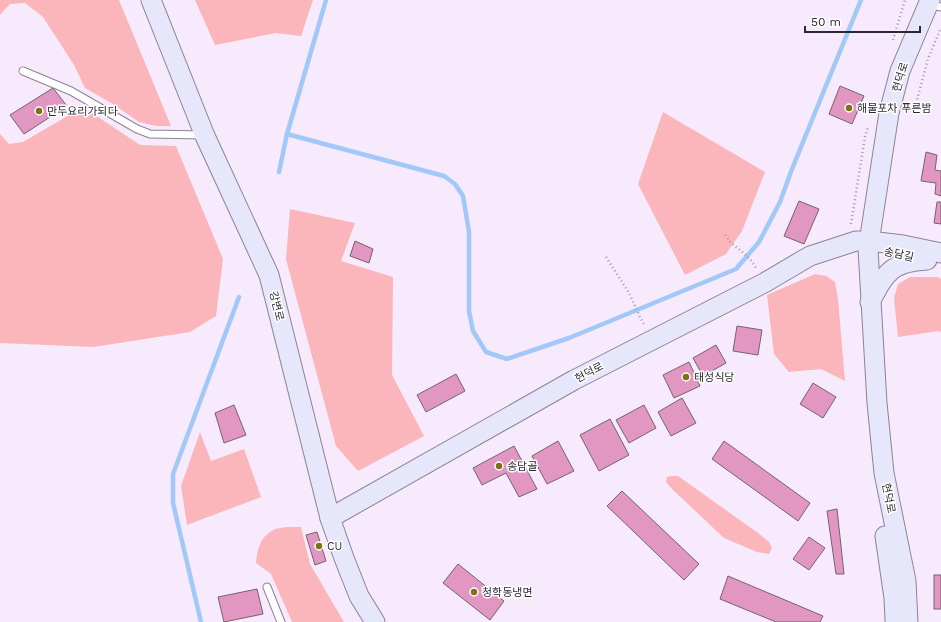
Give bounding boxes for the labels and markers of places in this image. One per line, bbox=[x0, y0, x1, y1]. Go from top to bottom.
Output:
place label: 해물포차 푸른밤 bbox=[857, 102, 932, 115]
marker: 해물포차 푸른밤 bbox=[844, 103, 854, 113]
place label: 만두요리가되다 bbox=[47, 105, 118, 118]
marker: 만두요리가되다 bbox=[34, 106, 44, 116]
place label: 태성식당 bbox=[694, 371, 734, 384]
marker: 태성식당 bbox=[681, 372, 691, 382]
place label: 송담골 bbox=[507, 460, 537, 473]
marker: 송담골 bbox=[494, 461, 504, 471]
place label: CU bbox=[327, 540, 342, 553]
marker: CU bbox=[314, 541, 324, 551]
place label: 청학동냉면 bbox=[482, 586, 533, 599]
marker: 청학동냉면 bbox=[469, 587, 479, 597]

